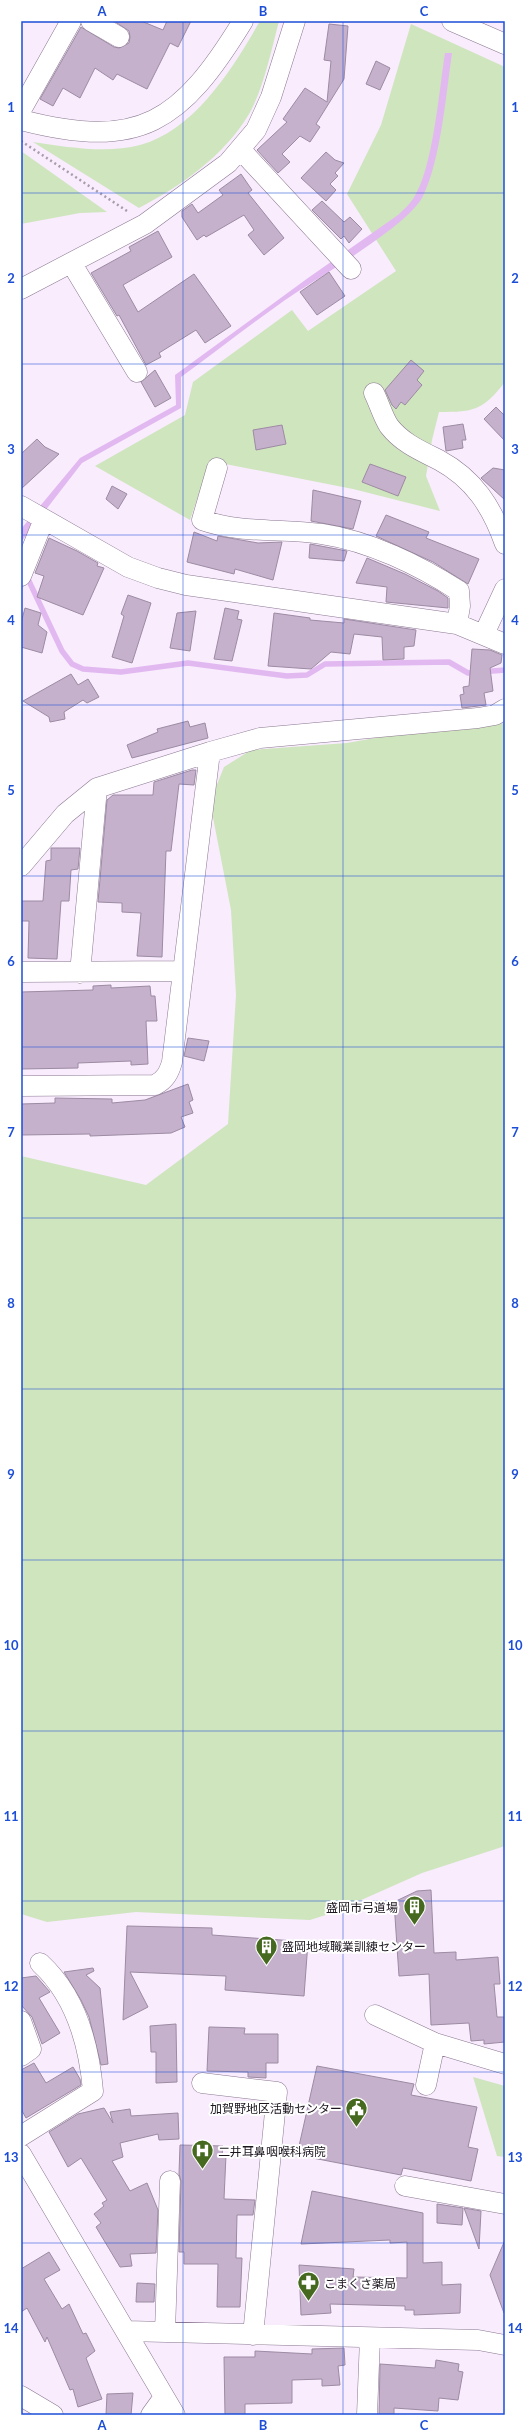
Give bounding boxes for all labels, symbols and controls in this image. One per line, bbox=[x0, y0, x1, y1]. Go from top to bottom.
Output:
text: A bbox=[96, 3, 107, 19]
text: B bbox=[259, 3, 268, 19]
text: C bbox=[420, 3, 429, 19]
text: 1 bbox=[7, 99, 15, 115]
text: 1 bbox=[511, 99, 519, 115]
text: 2 bbox=[7, 270, 15, 286]
text: 2 bbox=[511, 270, 519, 286]
text: 3 bbox=[7, 441, 15, 457]
text: 3 bbox=[511, 441, 519, 457]
text: 4 bbox=[7, 612, 15, 628]
text: 4 bbox=[511, 612, 519, 628]
text: 5 bbox=[7, 782, 15, 798]
text: 5 bbox=[511, 782, 519, 798]
text: 6 bbox=[7, 953, 15, 969]
text: 6 bbox=[511, 953, 519, 969]
text: 7 bbox=[7, 1124, 15, 1140]
text: 7 bbox=[511, 1124, 519, 1140]
text: 8 bbox=[7, 1295, 15, 1311]
text: 8 bbox=[511, 1295, 519, 1311]
text: 9 bbox=[7, 1466, 15, 1482]
text: 9 bbox=[511, 1466, 519, 1482]
text: 10 bbox=[3, 1637, 19, 1653]
text: 10 bbox=[507, 1637, 523, 1653]
text: 11 bbox=[3, 1808, 19, 1824]
text: 11 bbox=[507, 1808, 523, 1824]
building icon: 盛岡市弓道場 bbox=[401, 1894, 427, 1927]
place label: 盛岡市弓道場 bbox=[326, 1900, 398, 1915]
building icon: 盛岡地域職業訓練センター bbox=[254, 1933, 280, 1966]
place label: 盛岡地域職業訓練センター bbox=[282, 1939, 426, 1954]
text: 12 bbox=[3, 1978, 19, 1994]
text: 12 bbox=[507, 1978, 523, 1994]
public building icon: 加賀野地区活動センター bbox=[344, 2095, 370, 2128]
place label: 加賀野地区活動センター bbox=[210, 2101, 342, 2116]
hospital icon: 二井耳鼻咽喉科病院 bbox=[189, 2138, 215, 2171]
place label: 二井耳鼻咽喉科病院 bbox=[218, 2144, 326, 2159]
text: 13 bbox=[3, 2149, 19, 2165]
text: 13 bbox=[507, 2149, 523, 2165]
pharmacy icon: こまくさ薬局 bbox=[296, 2270, 322, 2303]
place label: こまくさ薬局 bbox=[324, 2276, 396, 2291]
text: 14 bbox=[3, 2320, 19, 2336]
text: 14 bbox=[507, 2320, 523, 2336]
text: A bbox=[96, 2417, 107, 2433]
text: B bbox=[259, 2417, 268, 2433]
text: C bbox=[420, 2417, 429, 2433]

